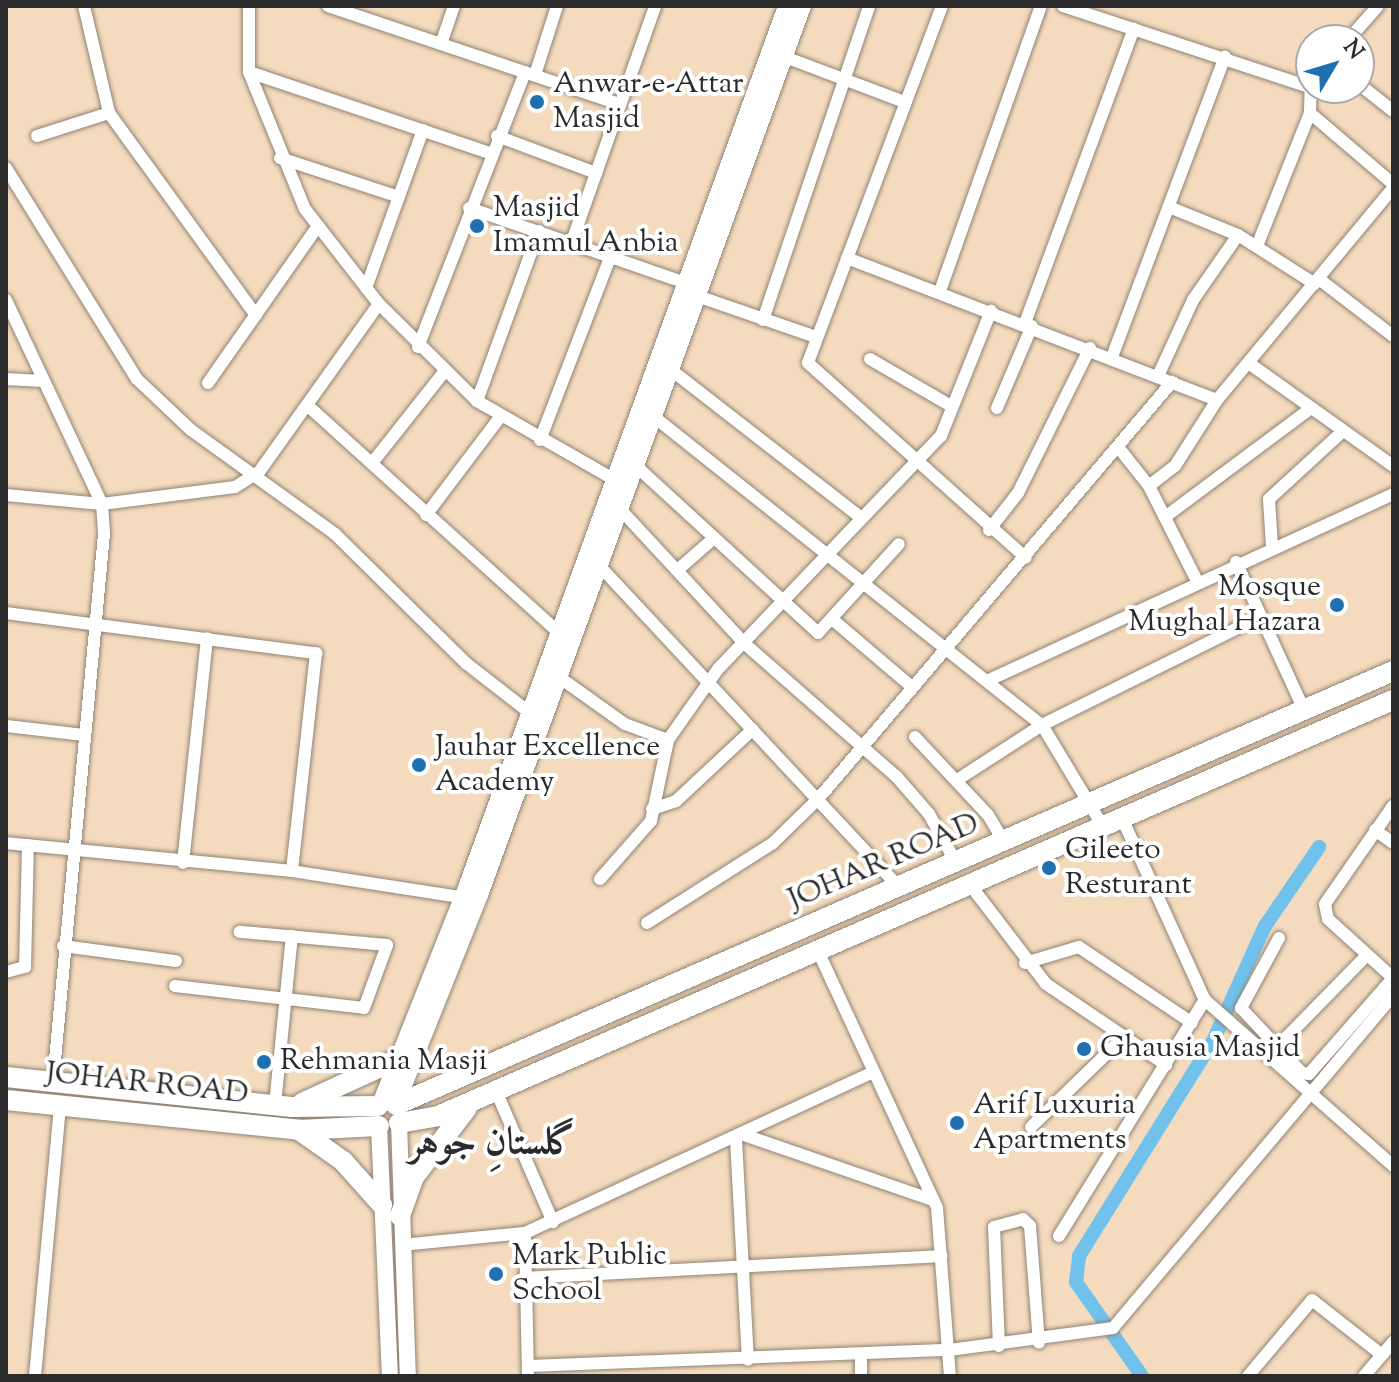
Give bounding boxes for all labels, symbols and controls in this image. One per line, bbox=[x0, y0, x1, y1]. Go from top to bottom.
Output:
north arrow bbox=[1295, 24, 1375, 104]
text: N bbox=[1334, 34, 1370, 67]
place label: Anwar-e-Attar Masjid bbox=[553, 67, 743, 138]
marker: Anwar-e-Attar Masjid bbox=[528, 93, 546, 111]
place label: Masjid Imamul Anbia bbox=[493, 191, 679, 262]
marker: Masjid Imamul Anbia bbox=[468, 217, 486, 235]
place label: Mosque Mughal Hazara bbox=[1128, 570, 1321, 640]
marker: Mosque Mughal Hazara bbox=[1328, 596, 1346, 614]
place label: Jauhar Excellence Academy bbox=[435, 730, 660, 800]
marker: Jauhar Excellence Academy bbox=[410, 756, 428, 774]
street label: JOHAR ROAD bbox=[783, 807, 985, 919]
place label: Gileeto Resturant bbox=[1065, 833, 1192, 904]
marker: Gileeto Resturant bbox=[1040, 859, 1058, 877]
place label: Ghausia Masjid bbox=[1100, 1031, 1300, 1067]
marker: Ghausia Masjid bbox=[1075, 1040, 1093, 1058]
place label: Rehmania Masji bbox=[280, 1044, 487, 1080]
marker: Rehmania Masji bbox=[255, 1053, 273, 1071]
street label: JOHAR ROAD bbox=[44, 1056, 250, 1114]
place label: Arif Luxuria Apartments bbox=[973, 1088, 1136, 1158]
marker: Arif Luxuria Apartments bbox=[948, 1114, 966, 1132]
district label: گلستانِ جوہر bbox=[408, 1122, 576, 1168]
place label: Mark Public School bbox=[512, 1239, 667, 1310]
marker: Mark Public School bbox=[487, 1265, 505, 1283]

